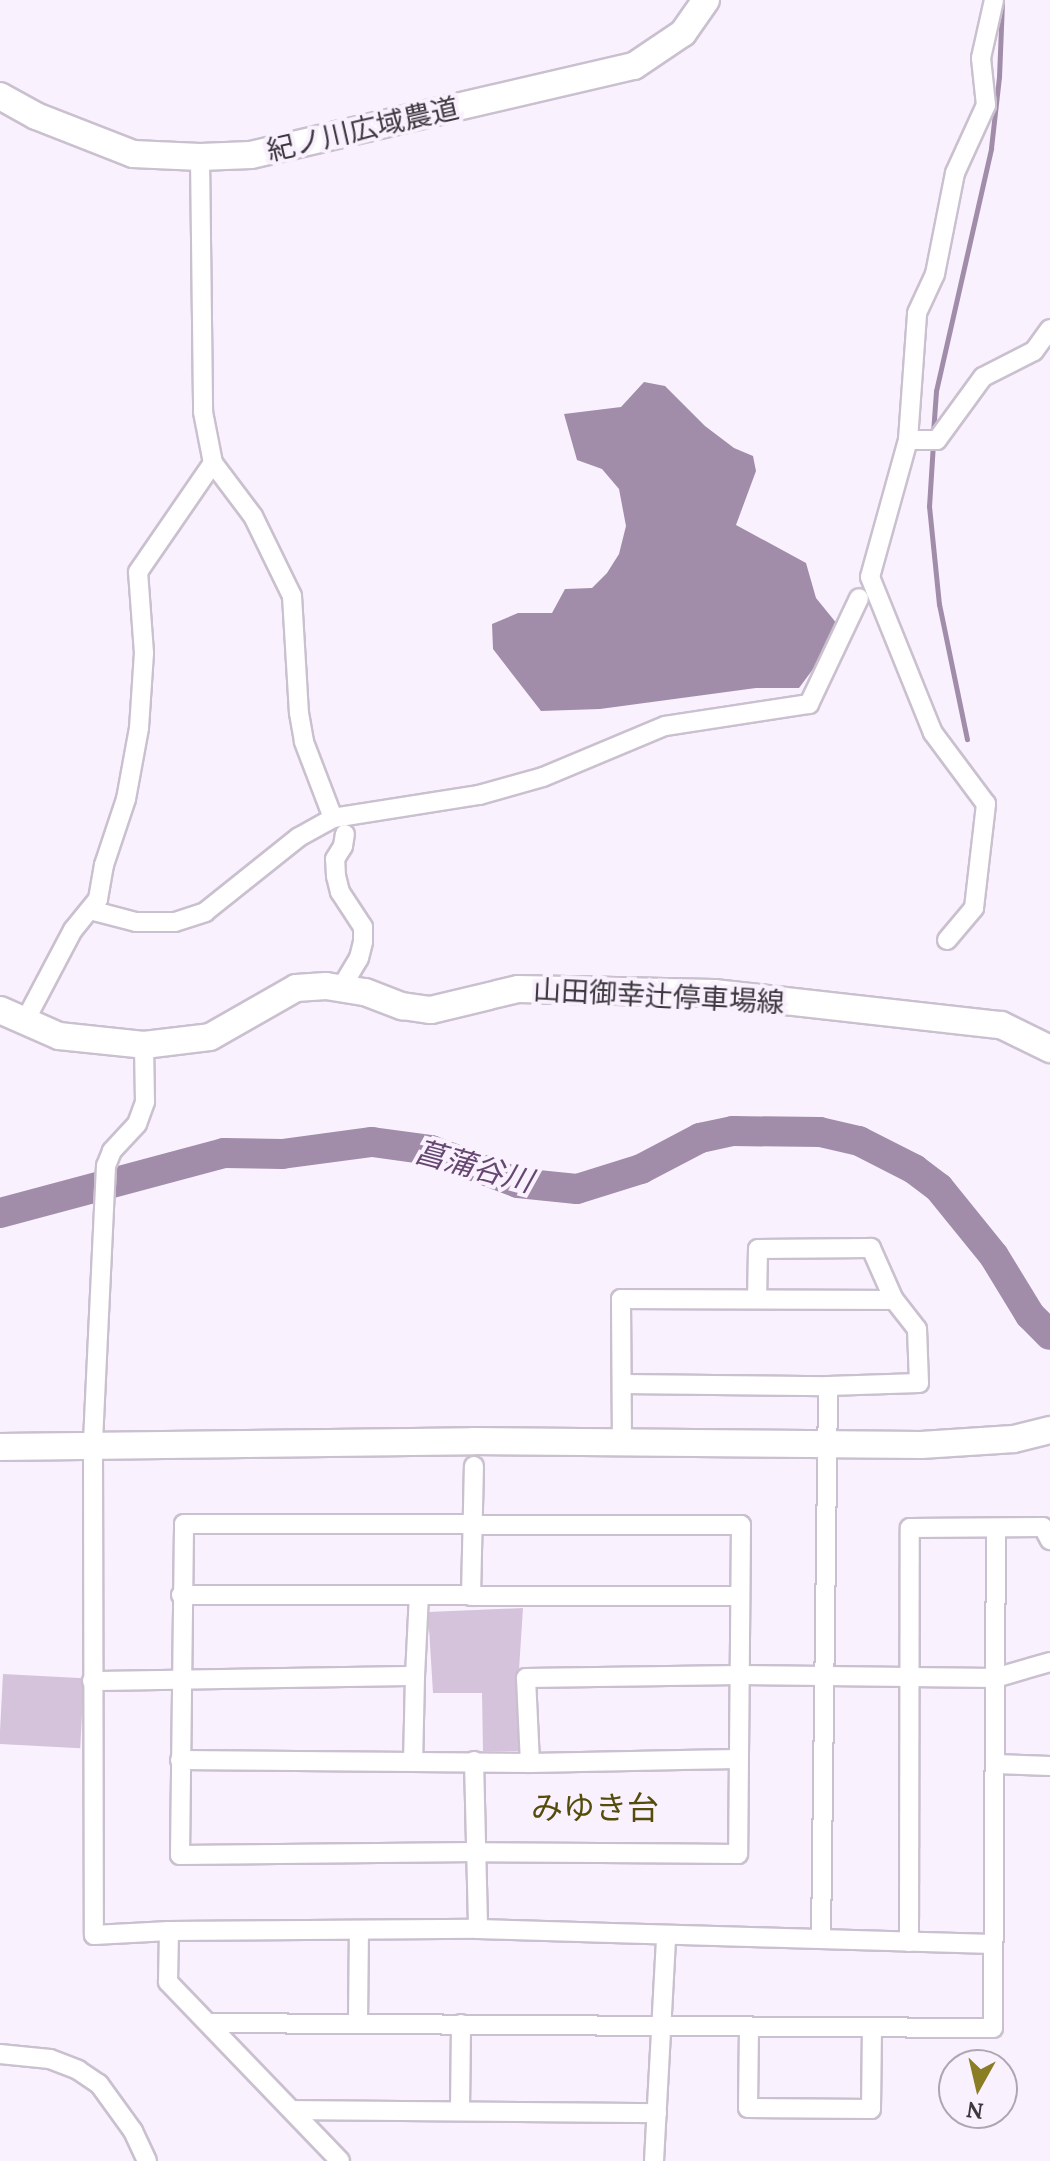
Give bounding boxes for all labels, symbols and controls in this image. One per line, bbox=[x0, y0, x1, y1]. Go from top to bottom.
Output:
street label: 紀ノ川広域農道 bbox=[264, 91, 462, 167]
street label: 山田御幸辻停車場線 bbox=[532, 973, 786, 1019]
water label: 菖蒲谷川 bbox=[411, 1133, 537, 1199]
district label: みゆき台 bbox=[531, 1789, 659, 1827]
north arrow bbox=[938, 2049, 1018, 2129]
text: N bbox=[965, 2096, 985, 2126]

